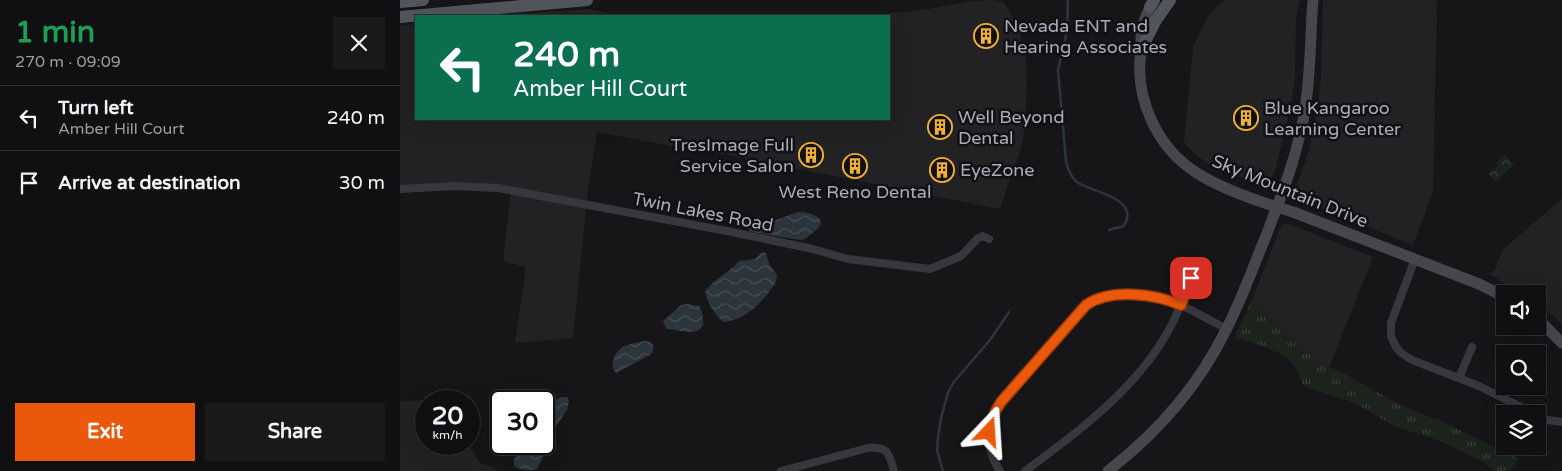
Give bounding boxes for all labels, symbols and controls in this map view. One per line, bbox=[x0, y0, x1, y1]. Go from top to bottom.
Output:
text: 1 min bbox=[15, 14, 95, 51]
place label: Nevada ENT and Hearing Associates bbox=[1004, 15, 1167, 58]
button: close bbox=[333, 17, 385, 69]
building icon: Nevada ENT and Hearing Associates bbox=[973, 23, 999, 49]
text: 240 m bbox=[513, 34, 620, 76]
icon: left bbox=[430, 35, 495, 100]
text: 270 m · 09:09 bbox=[15, 52, 121, 72]
text: Amber Hill Court bbox=[513, 76, 687, 102]
text: Turn left bbox=[58, 97, 134, 119]
place label: Blue Kangaroo Learning Center bbox=[1264, 97, 1401, 140]
icon: left bbox=[15, 104, 43, 132]
building icon: Blue Kangaroo Learning Center bbox=[1233, 105, 1259, 131]
place label: Well Beyond Dental bbox=[958, 106, 1065, 149]
text: 240 m bbox=[327, 107, 385, 129]
building icon: Well Beyond Dental bbox=[927, 114, 953, 140]
text: Amber Hill Court bbox=[58, 119, 185, 139]
place label: TresImage Full Service Salon bbox=[671, 134, 794, 177]
building icon: TresImage Full Service Salon bbox=[798, 142, 824, 168]
street label: Sky Mountain Drive bbox=[1209, 150, 1371, 232]
building icon: West Reno Dental bbox=[842, 153, 868, 179]
building icon: EyeZone bbox=[929, 157, 955, 183]
place label: EyeZone bbox=[960, 159, 1035, 181]
icon: arrive bbox=[15, 169, 43, 197]
text: Arrive at destination bbox=[58, 172, 241, 194]
text: 30 m bbox=[339, 172, 385, 194]
place label: West Reno Dental bbox=[779, 181, 931, 203]
street label: Twin Lakes Road bbox=[631, 188, 775, 236]
pin bbox=[1170, 257, 1212, 299]
icon: arrive bbox=[1177, 264, 1205, 292]
map controls bbox=[1496, 285, 1546, 455]
button: sound bbox=[1496, 285, 1546, 335]
button: search bbox=[1496, 345, 1546, 395]
speed limit sign: 30 bbox=[490, 390, 555, 455]
text: 20 bbox=[432, 401, 463, 431]
button: Exit bbox=[15, 403, 195, 461]
button: Share bbox=[205, 403, 385, 461]
position arrow bbox=[962, 405, 1014, 457]
button: layers bbox=[1496, 405, 1546, 455]
text: km/h bbox=[432, 428, 463, 442]

